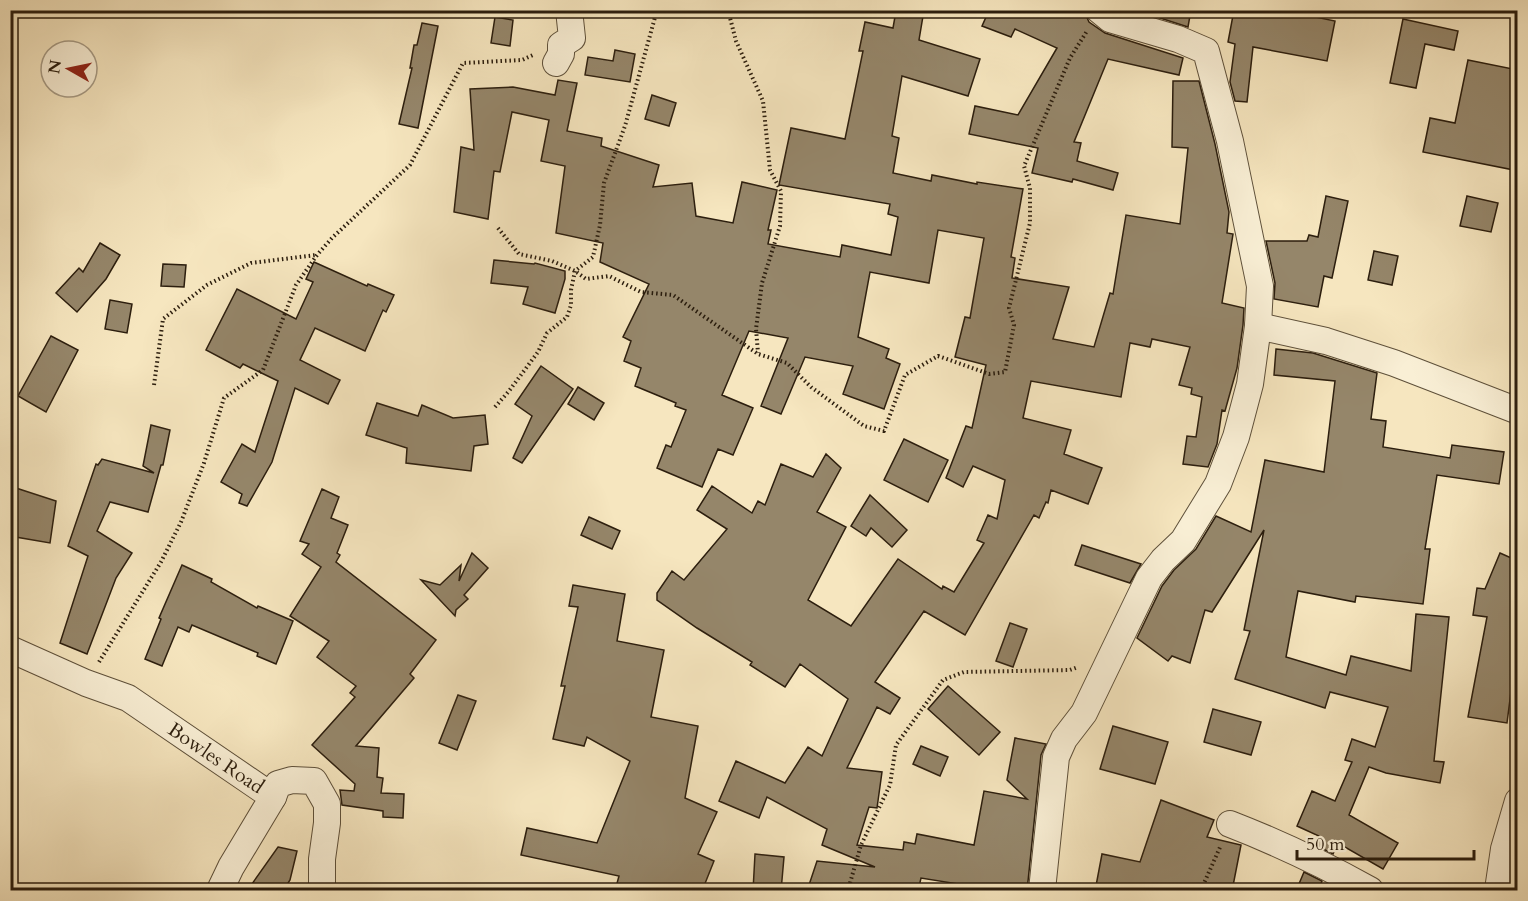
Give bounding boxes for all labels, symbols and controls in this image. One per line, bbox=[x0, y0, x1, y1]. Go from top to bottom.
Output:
north arrow bbox=[39, 39, 99, 99]
text: N bbox=[43, 58, 67, 75]
street label: Bowles Road bbox=[163, 716, 270, 800]
scale bar bbox=[1297, 823, 1474, 861]
text: 50 m bbox=[1306, 832, 1345, 857]

